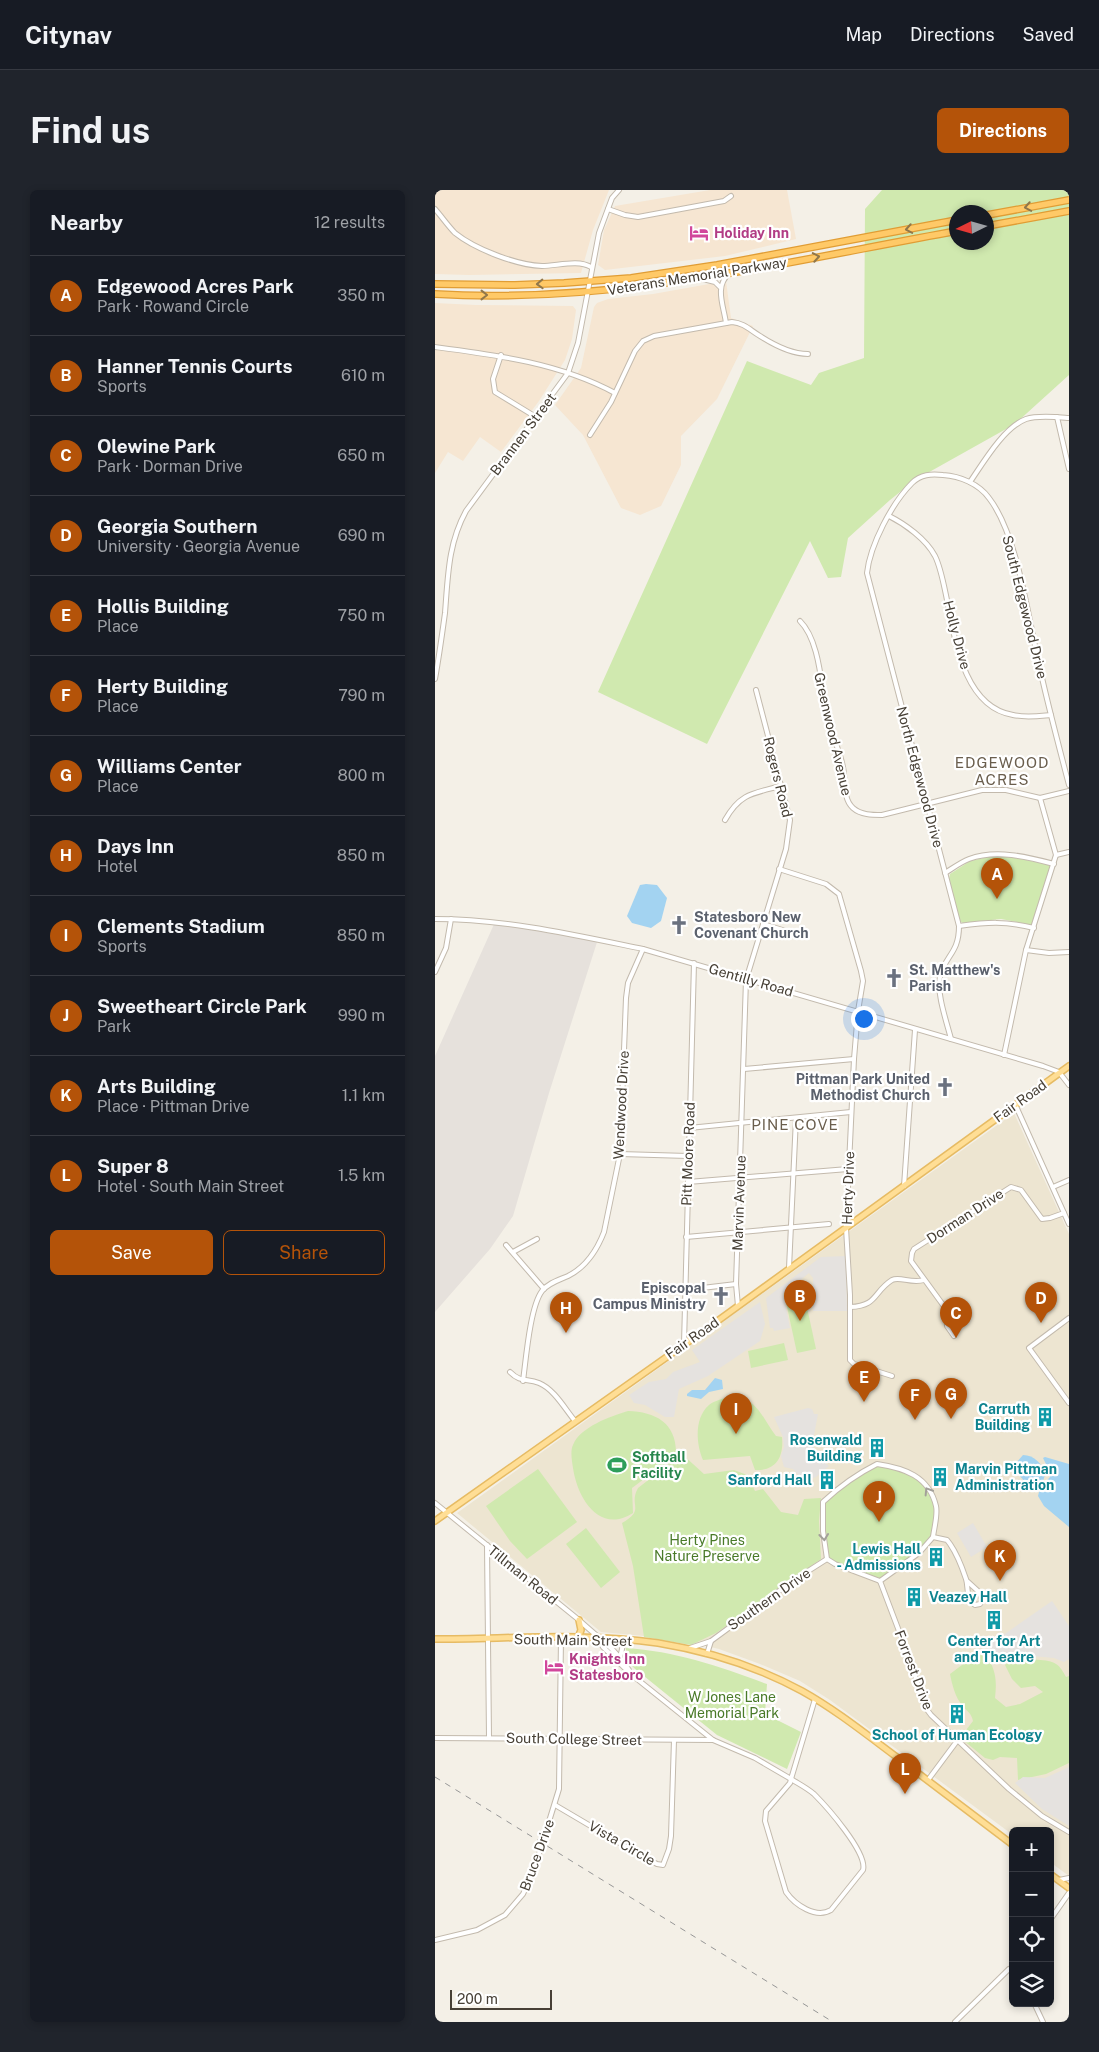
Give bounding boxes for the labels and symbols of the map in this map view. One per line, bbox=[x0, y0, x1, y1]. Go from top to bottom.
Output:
one-way arrow bbox=[1023, 202, 1032, 212]
north arrow bbox=[949, 205, 994, 250]
hotel icon: Holiday Inn bbox=[688, 222, 710, 244]
one-way arrow bbox=[904, 224, 913, 234]
place label: Holiday Inn bbox=[714, 225, 789, 241]
one-way arrow bbox=[812, 252, 820, 262]
street label: Veterans Memorial Parkway bbox=[606, 254, 788, 298]
one-way arrow bbox=[536, 279, 544, 289]
one-way arrow bbox=[480, 290, 488, 300]
street label: Brannen Street bbox=[487, 390, 559, 478]
street label: South Edgewood Drive bbox=[999, 534, 1051, 681]
street label: Holly Drive bbox=[940, 599, 974, 671]
street label: Greenwood Avenue bbox=[811, 671, 855, 797]
street label: North Edgewood Drive bbox=[893, 705, 947, 849]
street label: Rogers Road bbox=[760, 735, 796, 819]
district label: EDGEWOOD ACRES bbox=[955, 754, 1049, 788]
pin: A bbox=[981, 858, 1013, 899]
place label: Statesboro New Covenant Church bbox=[694, 909, 809, 941]
church icon: Statesboro New Covenant Church bbox=[668, 914, 690, 936]
street label: Gentilly Road bbox=[707, 960, 795, 1000]
place label: St. Matthew's Parish bbox=[909, 962, 1000, 994]
church icon: St. Matthew's Parish bbox=[883, 967, 905, 989]
your location bbox=[851, 1006, 877, 1032]
street label: Wendwood Drive bbox=[610, 1050, 632, 1160]
place label: Pittman Park United Methodist Church bbox=[796, 1071, 930, 1103]
church icon: Pittman Park United Methodist Church bbox=[934, 1076, 956, 1098]
street label: Fair Road bbox=[990, 1076, 1050, 1126]
street label: Pitt Moore Road bbox=[678, 1102, 698, 1206]
district label: PINE COVE bbox=[751, 1116, 839, 1133]
street label: Herty Drive bbox=[839, 1151, 857, 1225]
street label: Marvin Avenue bbox=[729, 1155, 749, 1251]
street label: Dorman Drive bbox=[924, 1185, 1006, 1247]
place label: Episcopal Campus Ministry bbox=[593, 1280, 706, 1312]
pin: B bbox=[784, 1280, 816, 1321]
pin: D bbox=[1025, 1282, 1057, 1323]
church icon: Episcopal Campus Ministry bbox=[710, 1285, 732, 1307]
pin: H bbox=[550, 1292, 582, 1333]
pin: C bbox=[940, 1297, 972, 1338]
street label: Fair Road bbox=[662, 1314, 722, 1362]
pin: E bbox=[848, 1361, 880, 1402]
pin: G bbox=[935, 1378, 967, 1419]
pin: F bbox=[899, 1379, 931, 1420]
pin: I bbox=[720, 1393, 752, 1434]
place label: Carruth Building bbox=[975, 1401, 1030, 1433]
building icon: Carruth Building bbox=[1034, 1406, 1056, 1428]
place label: Rosenwald Building bbox=[790, 1432, 862, 1464]
building icon: Rosenwald Building bbox=[866, 1437, 888, 1459]
place label: Softball Facility bbox=[632, 1449, 686, 1481]
sports icon: Softball Facility bbox=[606, 1454, 628, 1476]
place label: Marvin Pittman Administration bbox=[955, 1461, 1057, 1493]
building icon: Marvin Pittman Administration bbox=[929, 1466, 951, 1488]
building icon: Sanford Hall bbox=[816, 1469, 838, 1491]
place label: Sanford Hall bbox=[728, 1472, 812, 1488]
pin: J bbox=[863, 1481, 895, 1522]
one-way arrow bbox=[925, 1487, 935, 1496]
park label: Herty Pines Nature Preserve bbox=[654, 1532, 760, 1564]
one-way arrow bbox=[818, 1534, 829, 1542]
pin: K bbox=[984, 1540, 1016, 1581]
place label: Lewis Hall - Admissions bbox=[837, 1541, 921, 1573]
street label: Tillman Road bbox=[485, 1542, 561, 1608]
building icon: Lewis Hall - Admissions bbox=[925, 1546, 947, 1568]
street label: Southern Drive bbox=[725, 1565, 813, 1633]
building icon: Veazey Hall bbox=[903, 1586, 925, 1608]
place label: Veazey Hall bbox=[929, 1589, 1008, 1605]
building icon: Center for Art and Theatre bbox=[983, 1609, 1005, 1631]
street label: Forrest Drive bbox=[891, 1628, 937, 1712]
street label: South Main Street bbox=[514, 1631, 632, 1649]
place label: Center for Art and Theatre bbox=[948, 1633, 1041, 1665]
place label: Knights Inn Statesboro bbox=[569, 1651, 645, 1683]
hotel icon: Knights Inn Statesboro bbox=[543, 1656, 565, 1678]
park label: W Jones Lane Memorial Park bbox=[685, 1689, 779, 1721]
building icon: School of Human Ecology bbox=[946, 1703, 968, 1725]
place label: School of Human Ecology bbox=[872, 1727, 1042, 1743]
street label: South College Street bbox=[506, 1730, 642, 1748]
pin: L bbox=[889, 1753, 921, 1794]
street label: Bruce Drive bbox=[517, 1817, 557, 1893]
street label: Vista Circle bbox=[586, 1818, 658, 1869]
scale bar bbox=[450, 1987, 553, 2010]

